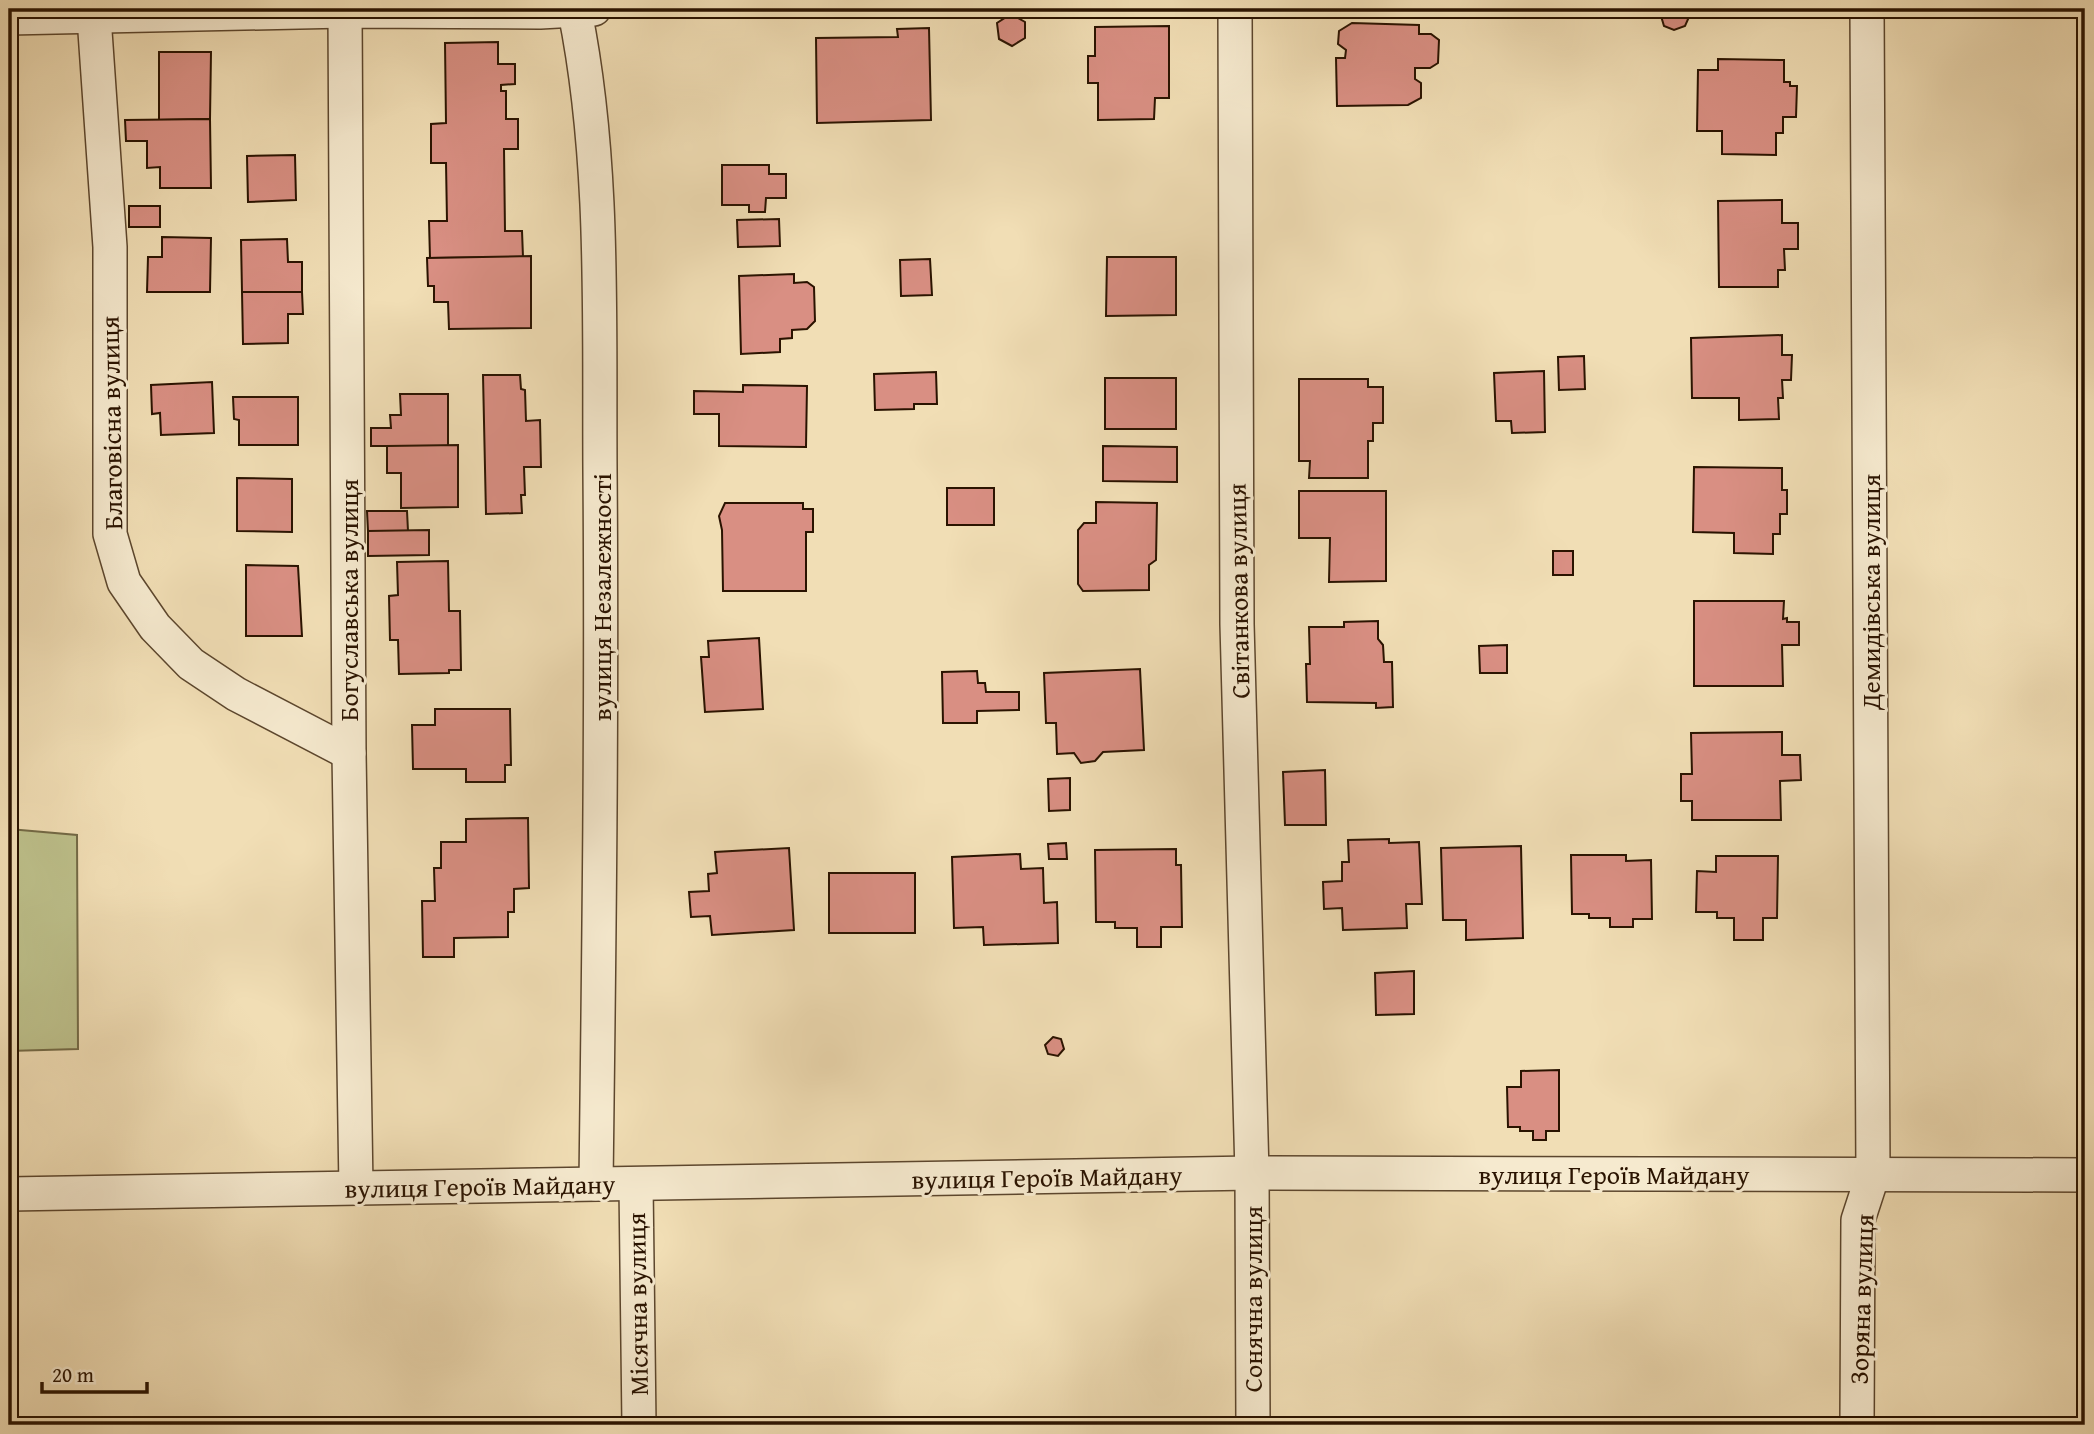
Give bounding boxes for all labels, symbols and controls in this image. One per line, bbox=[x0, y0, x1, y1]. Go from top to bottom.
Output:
street label: Благовісна вулиця bbox=[90, 316, 132, 530]
street label: вулиця Незалежності bbox=[582, 473, 621, 721]
street label: Демидівська вулиця bbox=[1851, 474, 1890, 711]
street label: Богуславська вулиця bbox=[329, 479, 368, 721]
street label: Світанкова вулиця bbox=[1217, 483, 1259, 699]
street label: вулиця Героїв Майдану bbox=[911, 1155, 1183, 1199]
street label: вулиця Героїв Майдану bbox=[1479, 1155, 1749, 1194]
street label: вулиця Героїв Майдану bbox=[344, 1164, 616, 1208]
street label: Сонячна вулиця bbox=[1233, 1206, 1272, 1392]
street label: Місячна вулиця bbox=[616, 1212, 658, 1396]
street label: Зоряна вулиця bbox=[1839, 1213, 1883, 1385]
scale bar bbox=[42, 1350, 147, 1394]
text: 20 m bbox=[52, 1359, 94, 1390]

